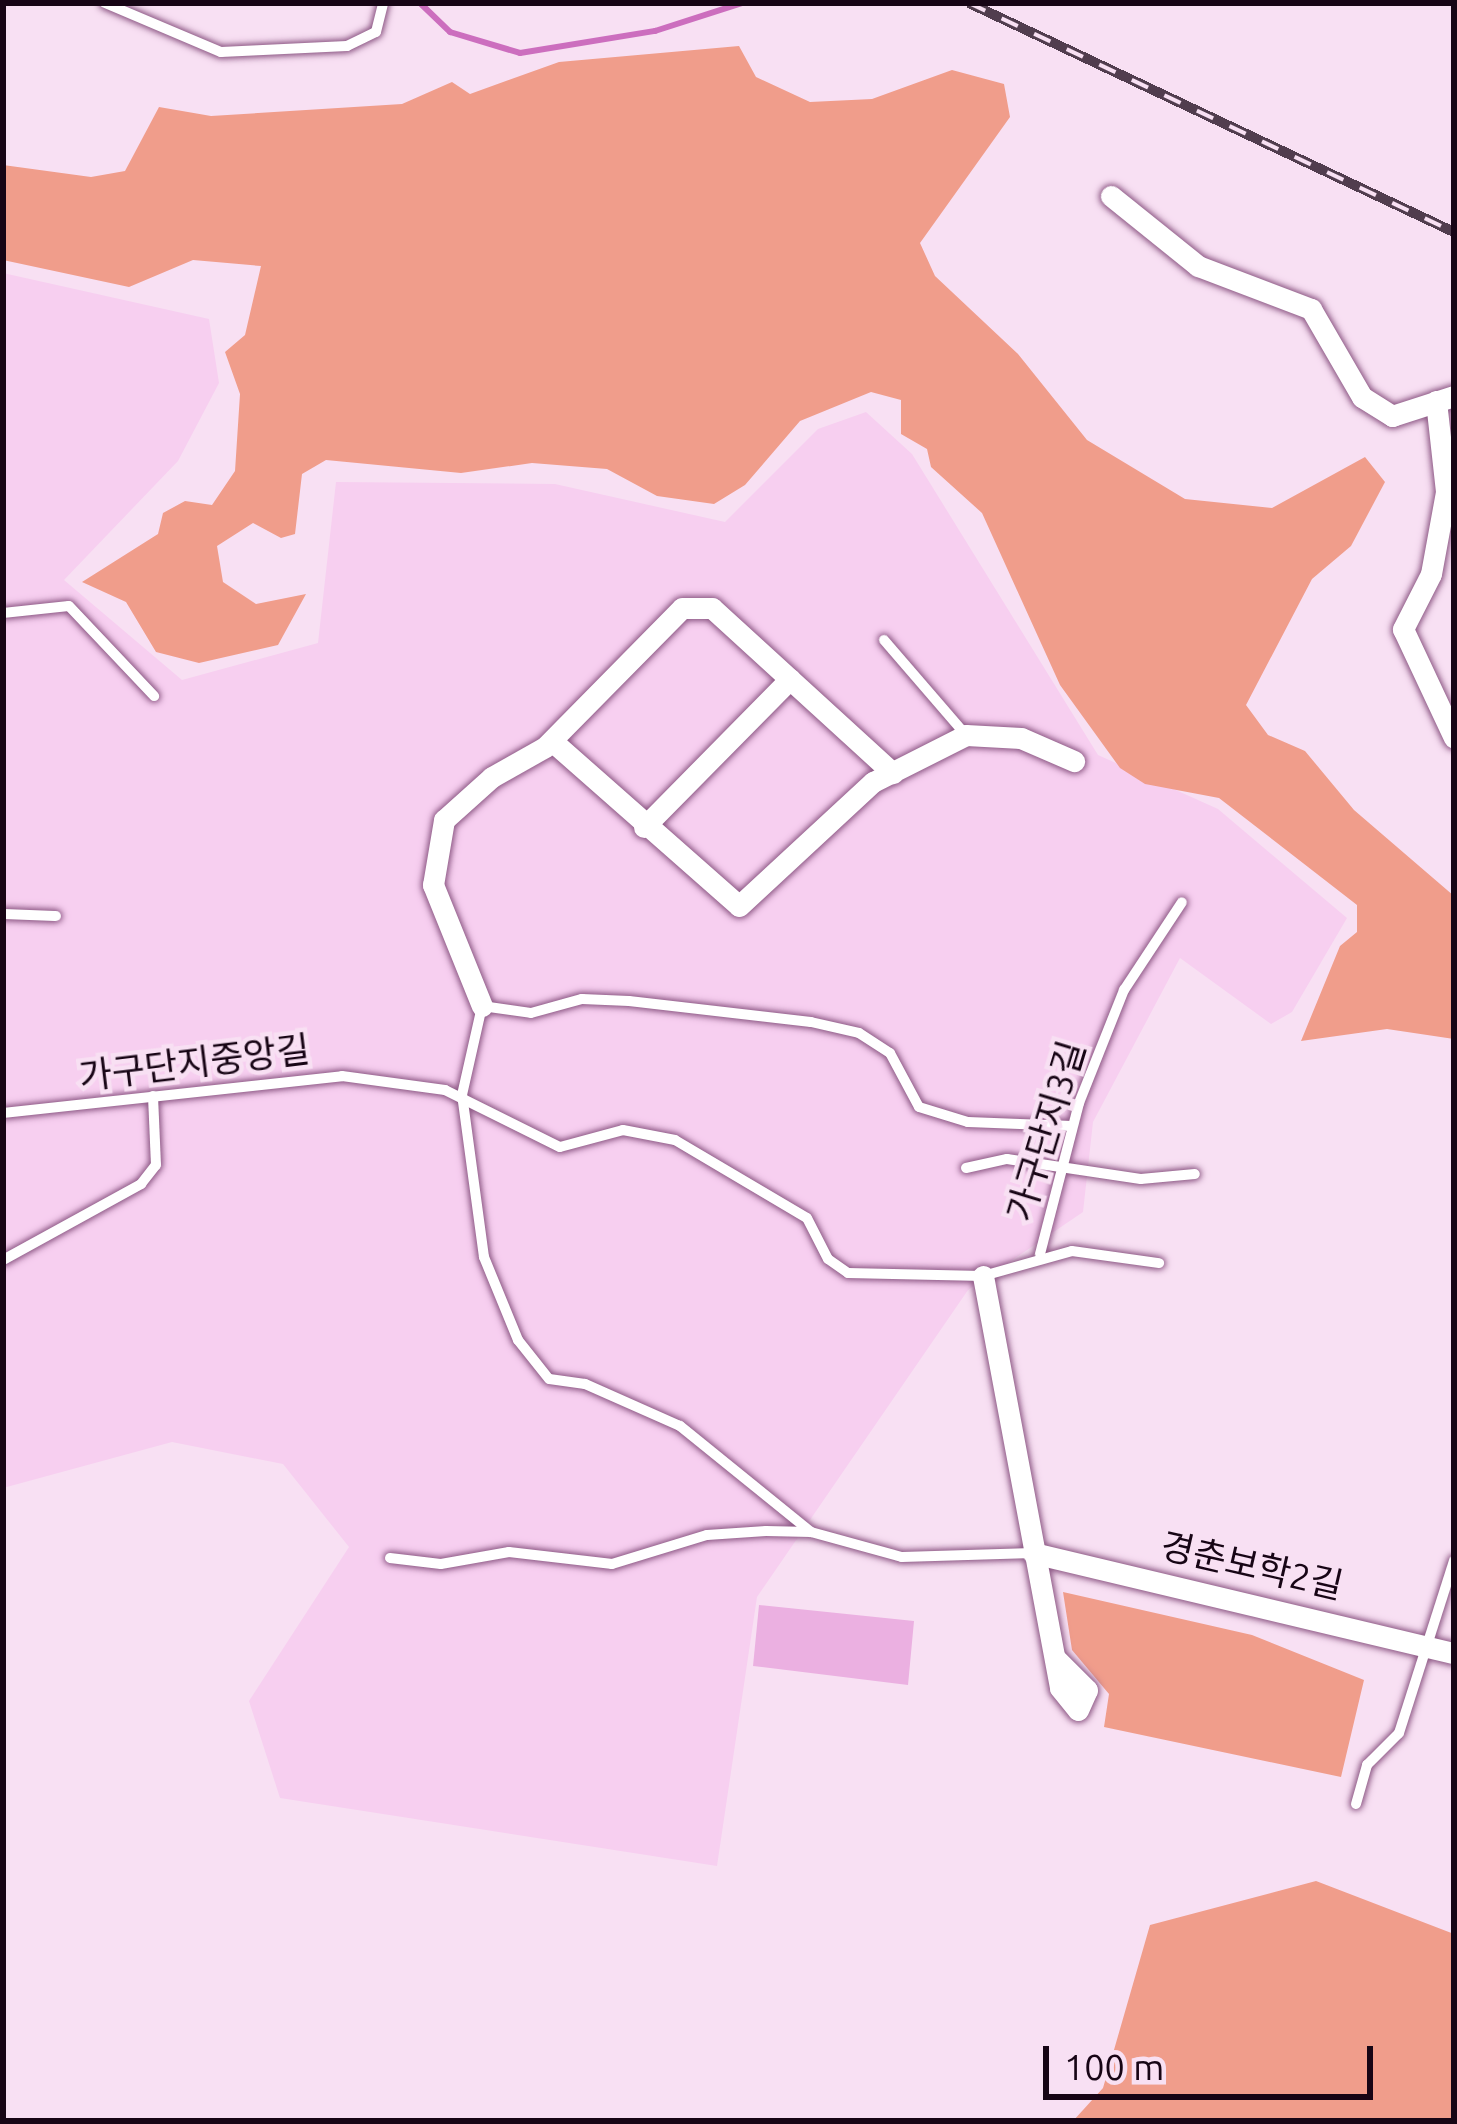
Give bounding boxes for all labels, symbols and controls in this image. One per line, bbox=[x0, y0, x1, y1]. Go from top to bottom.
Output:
street label: 가구단지중앙길 bbox=[76, 1026, 312, 1098]
street label: 가구단지3길 bbox=[997, 1036, 1093, 1226]
street label: 경춘보학2길 bbox=[1157, 1523, 1347, 1607]
scale bar bbox=[1049, 2022, 1379, 2096]
text: 100 m bbox=[1064, 2046, 1164, 2087]

